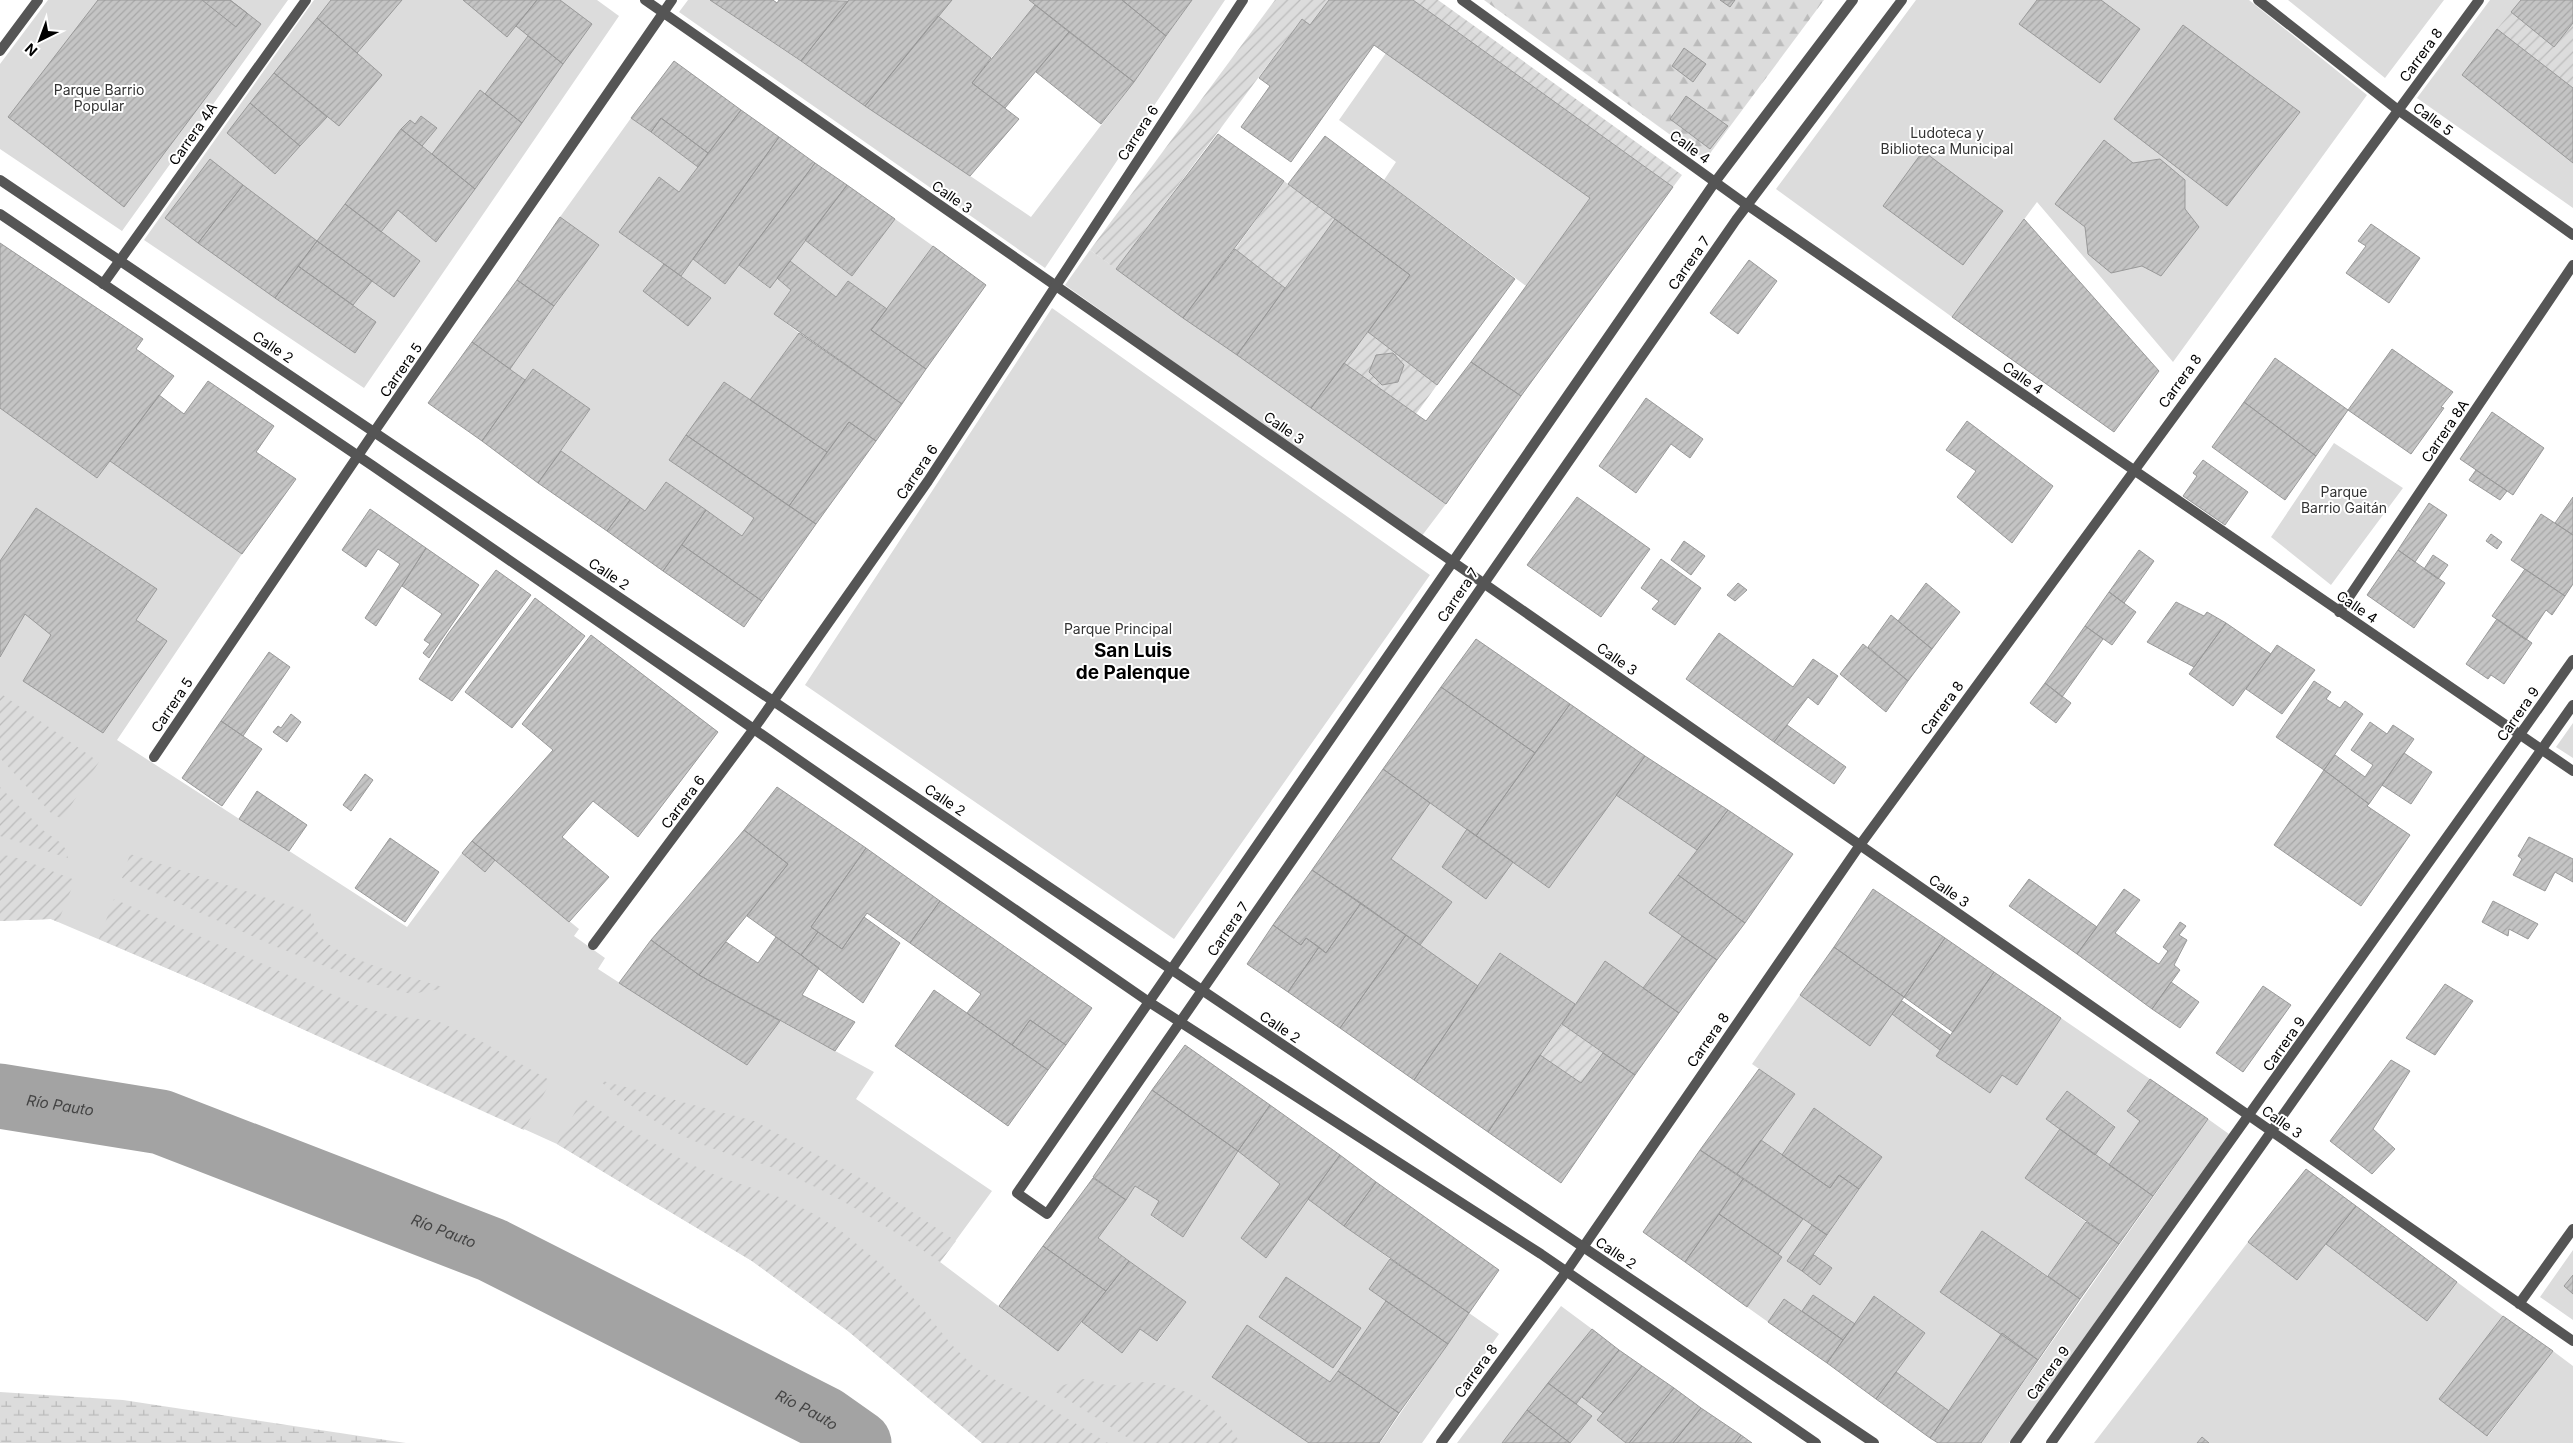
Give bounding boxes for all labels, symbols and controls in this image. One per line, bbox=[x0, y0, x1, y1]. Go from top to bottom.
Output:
north arrow bbox=[15, 15, 65, 65]
street label: Carrera 8 bbox=[2395, 24, 2446, 85]
text: N bbox=[21, 40, 41, 60]
park label: Parque Barrio Popular bbox=[54, 81, 144, 114]
street label: Calle 5 bbox=[2410, 98, 2457, 139]
street label: Carrera 4A bbox=[165, 99, 221, 168]
street label: Carrera 6 bbox=[1113, 102, 1162, 164]
park label: Ludoteca y Biblioteca Municipal bbox=[1881, 124, 2013, 157]
street label: Calle 4 bbox=[1667, 126, 1714, 167]
street label: Calle 3 bbox=[929, 177, 976, 217]
street label: Carrera 7 bbox=[1664, 232, 1713, 293]
street label: Calle 2 bbox=[250, 327, 297, 366]
street label: Carrera 5 bbox=[376, 339, 425, 400]
street label: Carrera 8 bbox=[2154, 350, 2205, 411]
street label: Calle 4 bbox=[2000, 357, 2047, 398]
street label: Carrera 8A bbox=[2417, 396, 2472, 465]
street label: Calle 3 bbox=[1261, 408, 1308, 448]
street label: Carrera 6 bbox=[892, 441, 941, 502]
park label: Parque Barrio Gaitán bbox=[2301, 483, 2387, 516]
street label: Calle 2 bbox=[586, 554, 633, 593]
street label: Carrera 7 bbox=[1433, 564, 1482, 625]
street label: Calle 4 bbox=[2333, 587, 2381, 626]
park label: Parque Principal bbox=[1064, 620, 1172, 637]
district label: San Luis de Palenque bbox=[1076, 639, 1190, 684]
street label: Calle 3 bbox=[1594, 639, 1641, 679]
street label: Carrera 5 bbox=[147, 674, 196, 735]
street label: Carrera 8 bbox=[1916, 677, 1967, 738]
street label: Carrera 9 bbox=[2493, 683, 2542, 744]
street label: Carrera 6 bbox=[657, 772, 708, 832]
street label: Calle 2 bbox=[922, 780, 969, 819]
street label: Calle 3 bbox=[1926, 871, 1973, 911]
street label: Carrera 7 bbox=[1203, 898, 1252, 959]
street label: Calle 2 bbox=[1257, 1007, 1304, 1046]
street label: Carrera 8 bbox=[1683, 1009, 1732, 1070]
street label: Carrera 9 bbox=[2259, 1013, 2308, 1074]
water label: Río Pauto bbox=[25, 1090, 95, 1120]
street label: Calle 3 bbox=[2259, 1102, 2306, 1142]
water label: Río Pauto bbox=[409, 1210, 479, 1252]
street label: Calle 2 bbox=[1593, 1233, 1640, 1272]
street label: Carrera 8 bbox=[1450, 1340, 1501, 1401]
street label: Carrera 9 bbox=[2022, 1342, 2073, 1403]
water label: Río Pauto bbox=[772, 1385, 842, 1434]

